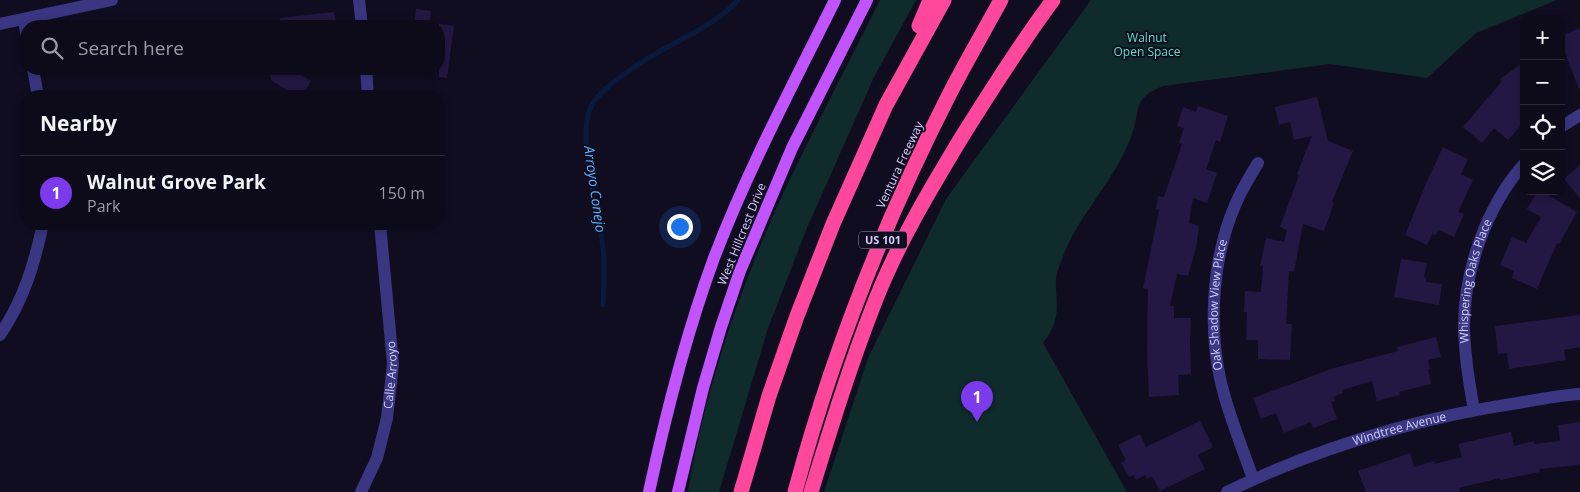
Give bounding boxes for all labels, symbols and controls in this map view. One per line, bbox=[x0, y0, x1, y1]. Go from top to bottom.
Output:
map controls bbox=[1520, 15, 1565, 195]
button: + bbox=[1520, 15, 1565, 60]
search box bbox=[20, 20, 445, 75]
park label: Walnut Open Space bbox=[1114, 29, 1181, 60]
icon: search bbox=[38, 34, 66, 62]
text: Search here bbox=[78, 35, 184, 61]
button: − bbox=[1520, 60, 1565, 105]
button: locate bbox=[1520, 105, 1565, 150]
text: Nearby bbox=[40, 109, 117, 137]
street label: Ventura Freeway bbox=[872, 118, 928, 211]
water label: Arroyo Conejo bbox=[580, 143, 611, 234]
button: layers bbox=[1520, 150, 1565, 195]
text: Walnut Grove Park bbox=[87, 169, 266, 195]
street label: West Hillcrest Drive bbox=[713, 180, 770, 287]
text: 1 bbox=[51, 182, 61, 204]
text: 150 m bbox=[379, 182, 425, 204]
text: Park bbox=[87, 195, 120, 217]
your location bbox=[667, 214, 693, 240]
street label: Whispering Oaks Place bbox=[1455, 216, 1496, 344]
road number: US 101 bbox=[859, 232, 907, 248]
street label: Oak Shadow View Place bbox=[1205, 237, 1231, 372]
street label: Calle Arroyo bbox=[379, 340, 401, 410]
pin: 1 bbox=[961, 381, 993, 422]
street label: Windtree Avenue bbox=[1350, 408, 1448, 449]

